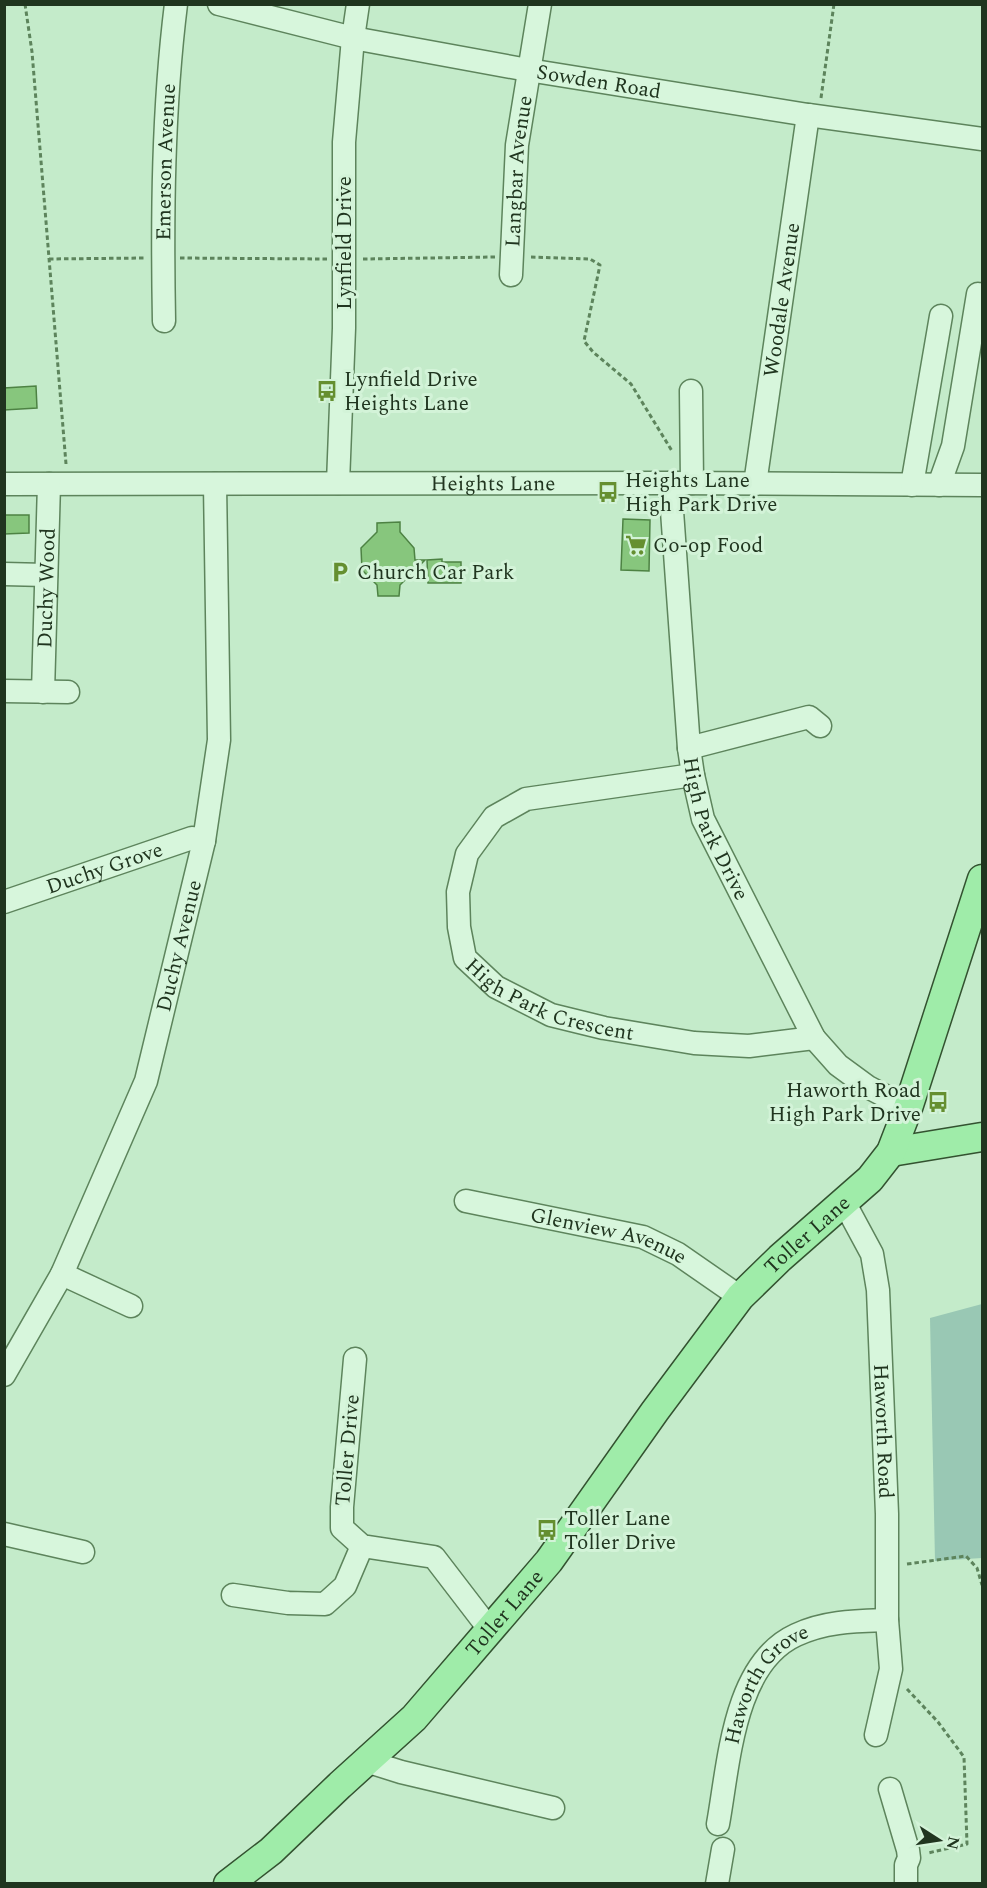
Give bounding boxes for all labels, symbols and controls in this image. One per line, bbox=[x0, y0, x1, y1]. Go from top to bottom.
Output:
street label: Sowden Road bbox=[534, 57, 663, 108]
street label: Emerson Avenue bbox=[148, 82, 185, 241]
street label: Langbar Avenue bbox=[497, 93, 542, 248]
street label: Lynfield Drive bbox=[329, 176, 361, 310]
street label: Woodale Avenue bbox=[756, 221, 809, 380]
place label: Lynfield Drive Heights Lane bbox=[344, 364, 478, 420]
bus stop icon: Lynfield Drive Heights Lane bbox=[315, 379, 339, 403]
place label: Heights Lane High Park Drive bbox=[625, 465, 777, 521]
street label: Heights Lane bbox=[430, 468, 556, 500]
bus stop icon: Heights Lane High Park Drive bbox=[596, 480, 620, 504]
street label: Duchy Wood bbox=[29, 527, 65, 649]
place label: Co-op Food bbox=[653, 530, 763, 562]
supermarket icon: Co-op Food bbox=[624, 533, 648, 557]
place label: Church Car Park bbox=[357, 557, 515, 589]
parking icon: Church Car Park bbox=[328, 560, 352, 584]
street label: High Park Drive bbox=[674, 755, 757, 906]
street label: Duchy Grove bbox=[42, 834, 167, 904]
street label: Duchy Avenue bbox=[148, 877, 211, 1015]
street label: High Park Crescent bbox=[457, 951, 636, 1050]
place label: Haworth Road High Park Drive bbox=[769, 1075, 921, 1131]
bus stop icon: Haworth Road High Park Drive bbox=[926, 1090, 950, 1114]
street label: Toller Lane bbox=[757, 1188, 858, 1282]
street label: Glenview Avenue bbox=[527, 1199, 693, 1273]
street label: Haworth Road bbox=[864, 1363, 901, 1500]
street label: Toller Drive bbox=[327, 1393, 369, 1507]
place label: Toller Lane Toller Drive bbox=[564, 1503, 676, 1559]
bus stop icon: Toller Lane Toller Drive bbox=[535, 1518, 559, 1542]
street label: Toller Lane bbox=[458, 1563, 552, 1664]
street label: Haworth Grove bbox=[716, 1616, 814, 1748]
north arrow bbox=[909, 1810, 969, 1870]
text: N bbox=[940, 1834, 966, 1852]

